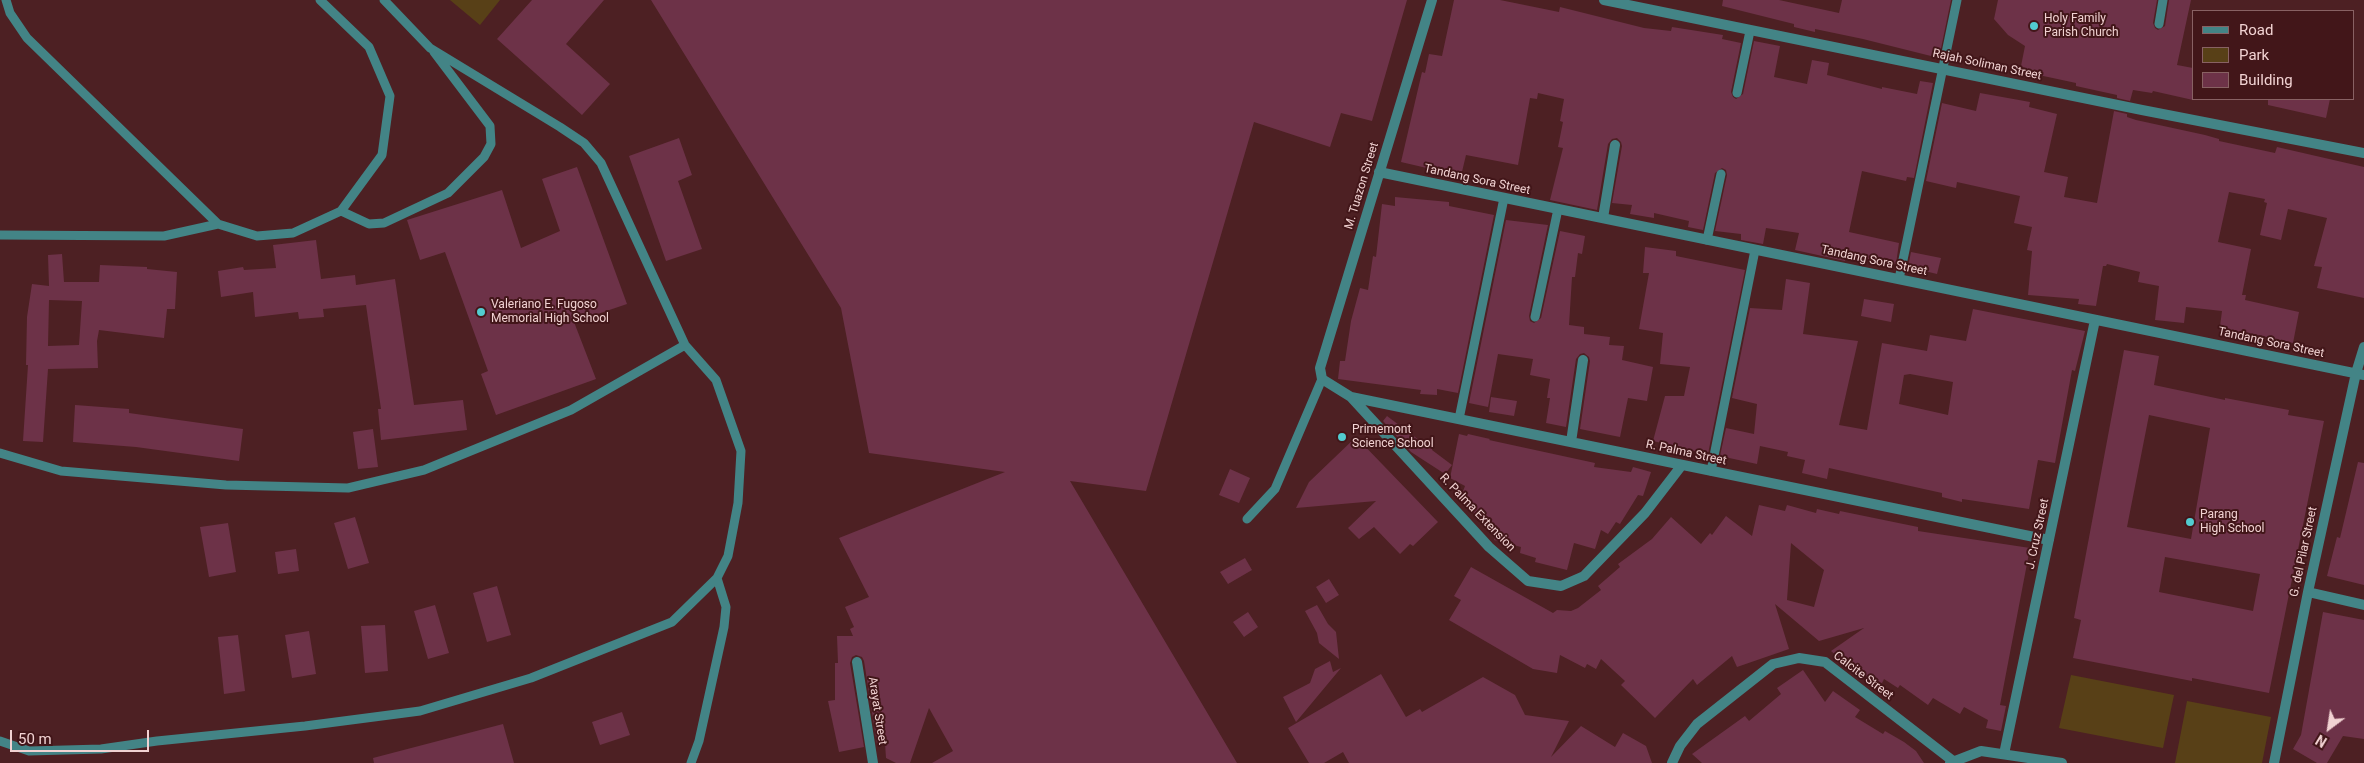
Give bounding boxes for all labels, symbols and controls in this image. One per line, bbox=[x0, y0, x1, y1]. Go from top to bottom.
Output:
legend bbox=[2192, 10, 2354, 100]
place label: Holy Family Parish Church bbox=[2044, 12, 2119, 40]
marker: Holy Family Parish Church bbox=[2028, 20, 2040, 32]
text: Road bbox=[2239, 21, 2273, 39]
street label: Rajah Soliman Street bbox=[1931, 46, 2043, 84]
text: Park bbox=[2239, 46, 2269, 64]
text: Building bbox=[2239, 71, 2293, 89]
street label: M. Tuazon Street bbox=[1342, 141, 1382, 231]
street label: Tandang Sora Street bbox=[1423, 162, 1531, 198]
street label: Tandang Sora Street bbox=[1820, 243, 1928, 279]
place label: Valeriano E. Fugoso Memorial High School bbox=[491, 298, 609, 326]
marker: Valeriano E. Fugoso Memorial High School bbox=[475, 306, 487, 318]
street label: Tandang Sora Street bbox=[2217, 325, 2325, 361]
place label: Primemont Science School bbox=[1352, 423, 1434, 451]
marker: Primemont Science School bbox=[1336, 431, 1348, 443]
street label: R. Palma Street bbox=[1644, 437, 1728, 469]
street label: R. Palma Extension bbox=[1436, 471, 1518, 555]
street label: J. Cruz Street bbox=[2023, 497, 2053, 571]
street label: G. del Pilar Street bbox=[2287, 506, 2321, 598]
place label: Parang High School bbox=[2200, 508, 2264, 536]
marker: Parang High School bbox=[2184, 516, 2196, 528]
street label: Calcite Street bbox=[1830, 649, 1896, 703]
street label: Arayat Street bbox=[865, 676, 889, 746]
north arrow bbox=[2304, 703, 2354, 753]
scale bar bbox=[12, 720, 151, 752]
text: 50 m bbox=[18, 730, 52, 748]
text: N bbox=[2313, 731, 2330, 750]

